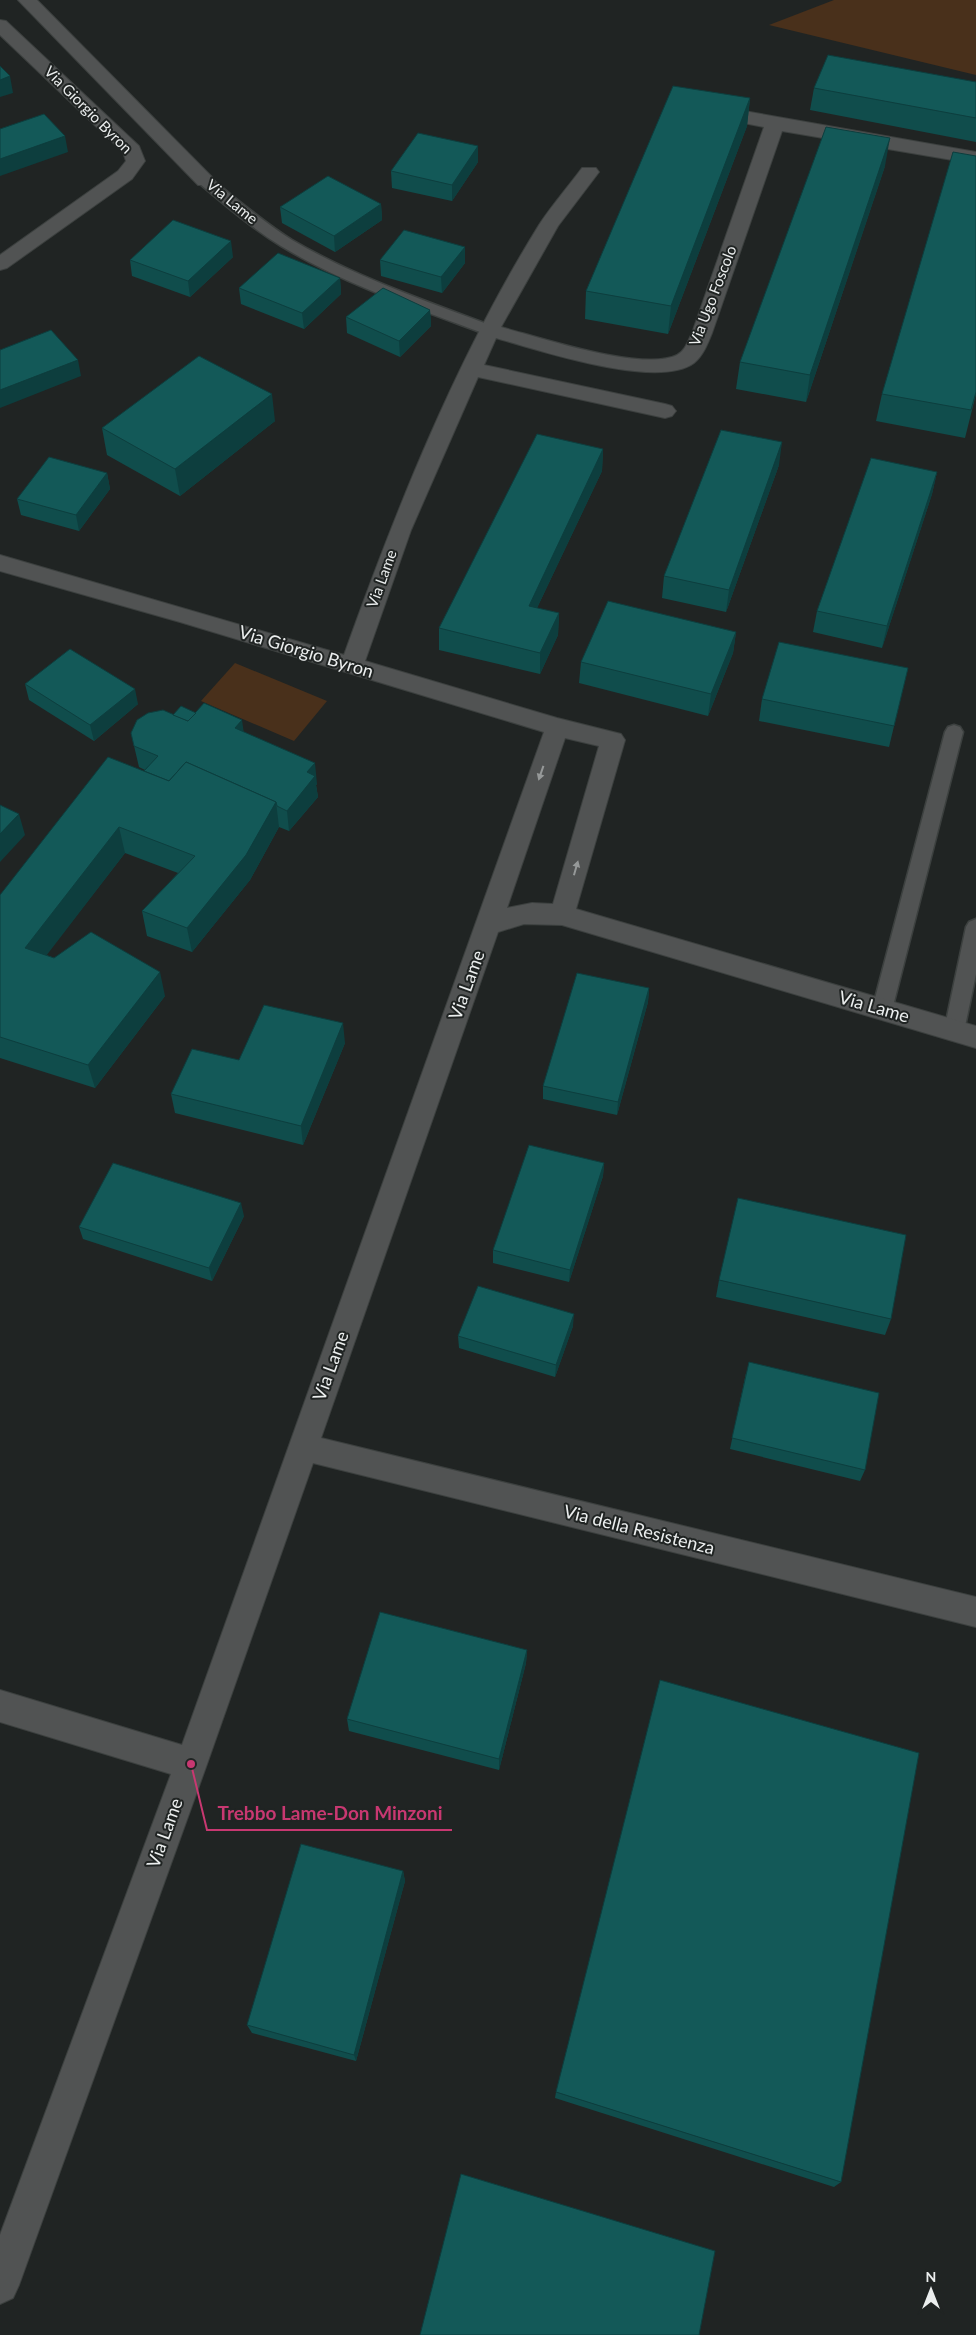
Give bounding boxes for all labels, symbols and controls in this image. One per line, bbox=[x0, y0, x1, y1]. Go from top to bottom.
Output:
street label: Via Giorgio Byron bbox=[41, 62, 136, 157]
street label: Via Lame bbox=[203, 175, 262, 227]
street label: Via Ugo Foscolo bbox=[685, 243, 739, 348]
street label: Via Lame bbox=[362, 547, 400, 610]
street label: Via Giorgio Byron bbox=[236, 620, 376, 682]
one-way arrow bbox=[537, 766, 545, 781]
one-way arrow bbox=[573, 861, 581, 876]
street label: Via Lame bbox=[443, 947, 489, 1023]
street label: Via Lame bbox=[836, 985, 912, 1027]
street label: Via Lame bbox=[307, 1328, 353, 1404]
street label: Via della Resistenza bbox=[561, 1500, 717, 1558]
street label: Via Lame bbox=[141, 1795, 187, 1871]
callout: Trebbo Lame-Don Minzoni bbox=[207, 1796, 452, 1830]
text: Trebbo Lame-Don Minzoni bbox=[217, 1801, 443, 1824]
north arrow bbox=[906, 2265, 956, 2315]
text: N bbox=[926, 2268, 936, 2285]

